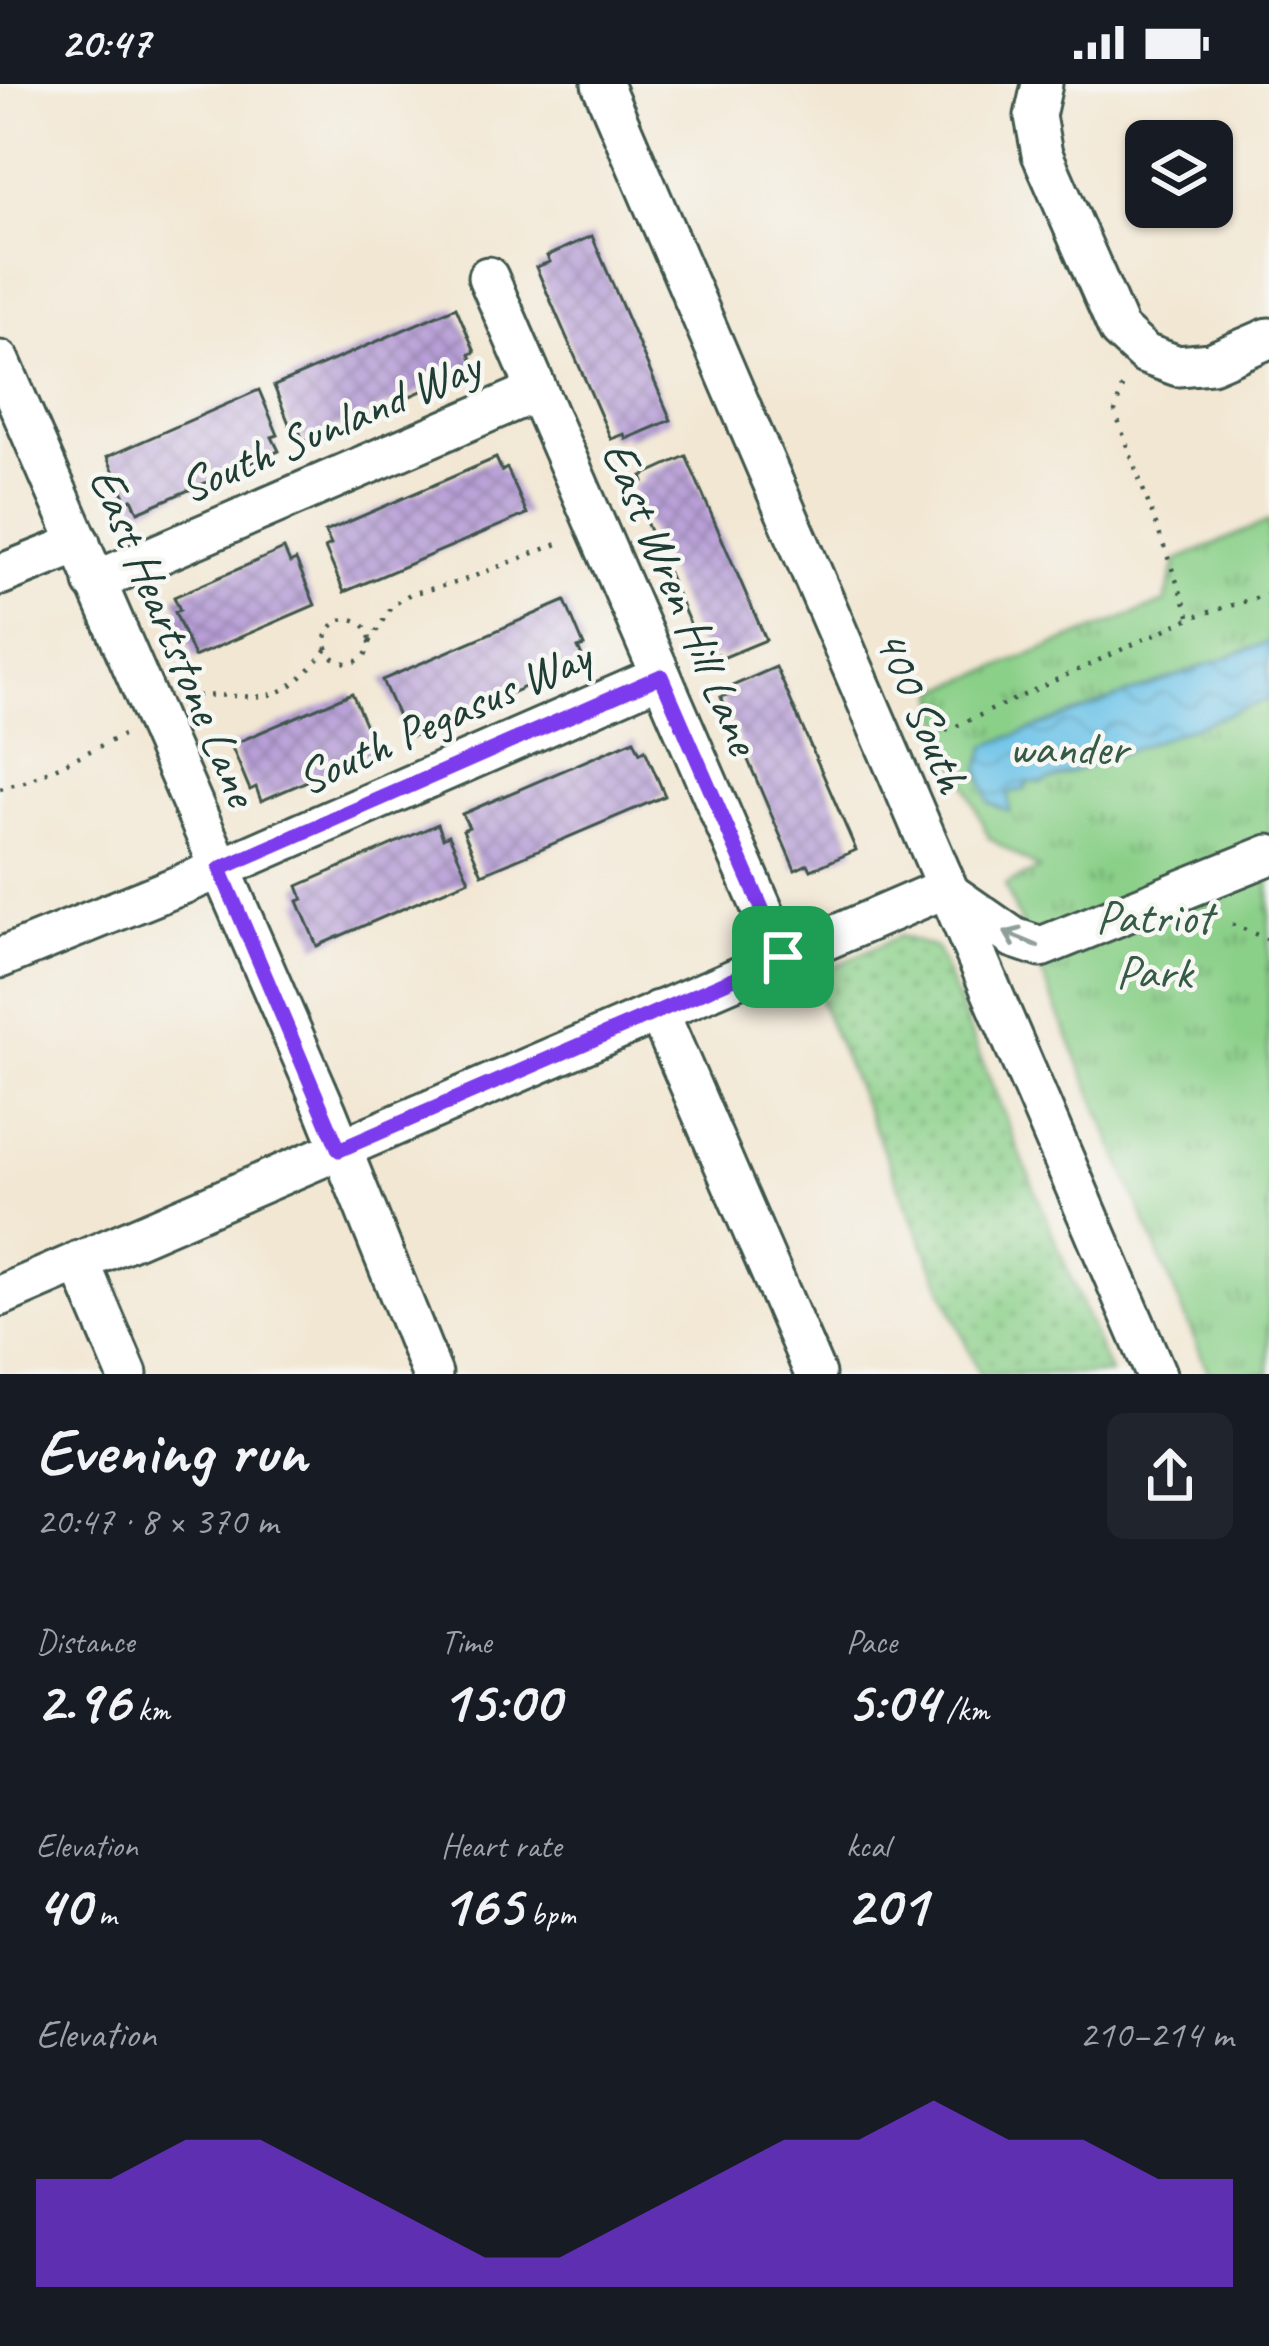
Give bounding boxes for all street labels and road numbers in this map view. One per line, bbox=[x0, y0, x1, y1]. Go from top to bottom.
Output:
street label: South Sunland Way bbox=[170, 334, 492, 516]
street label: East Wren Hill Lane bbox=[588, 432, 775, 766]
street label: East Heartstone Lane bbox=[76, 458, 274, 817]
street label: 400 South bbox=[861, 620, 984, 803]
street label: South Pegasus Way bbox=[287, 624, 603, 808]

